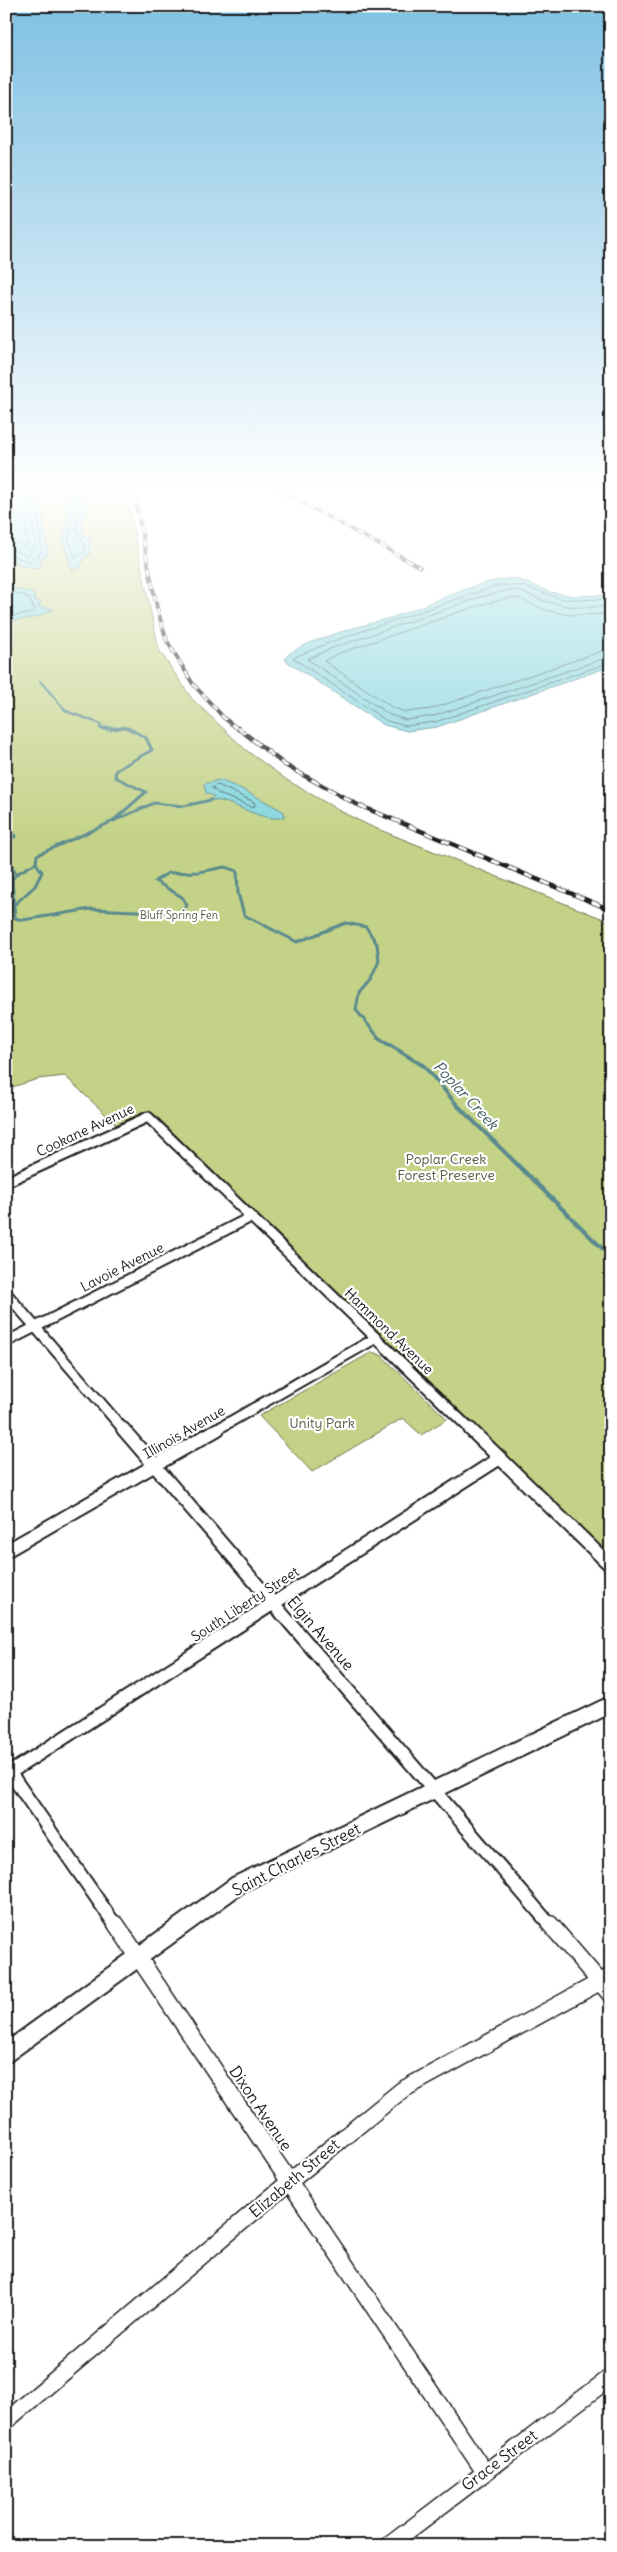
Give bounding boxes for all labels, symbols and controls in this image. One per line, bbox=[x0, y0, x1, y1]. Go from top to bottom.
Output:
park label: Bluff Spring Fen bbox=[140, 908, 218, 922]
water label: Poplar Creek bbox=[430, 1057, 503, 1134]
street label: Cookane Avenue bbox=[33, 1099, 137, 1161]
park label: Poplar Creek Forest Preserve bbox=[397, 1150, 495, 1184]
street label: Lavoie Avenue bbox=[77, 1238, 167, 1296]
street label: Hammond Avenue bbox=[341, 1284, 437, 1378]
street label: Illinois Avenue bbox=[140, 1401, 228, 1463]
park label: Unity Park bbox=[289, 1414, 355, 1432]
street label: South Liberty Street bbox=[188, 1562, 303, 1646]
street label: Elgin Avenue bbox=[283, 1592, 359, 1674]
street label: Saint Charles Street bbox=[228, 1818, 364, 1900]
street label: Dixon Avenue bbox=[225, 2062, 297, 2154]
street label: Elizabeth Street bbox=[245, 2134, 344, 2222]
street label: Grace Street bbox=[457, 2425, 541, 2495]

